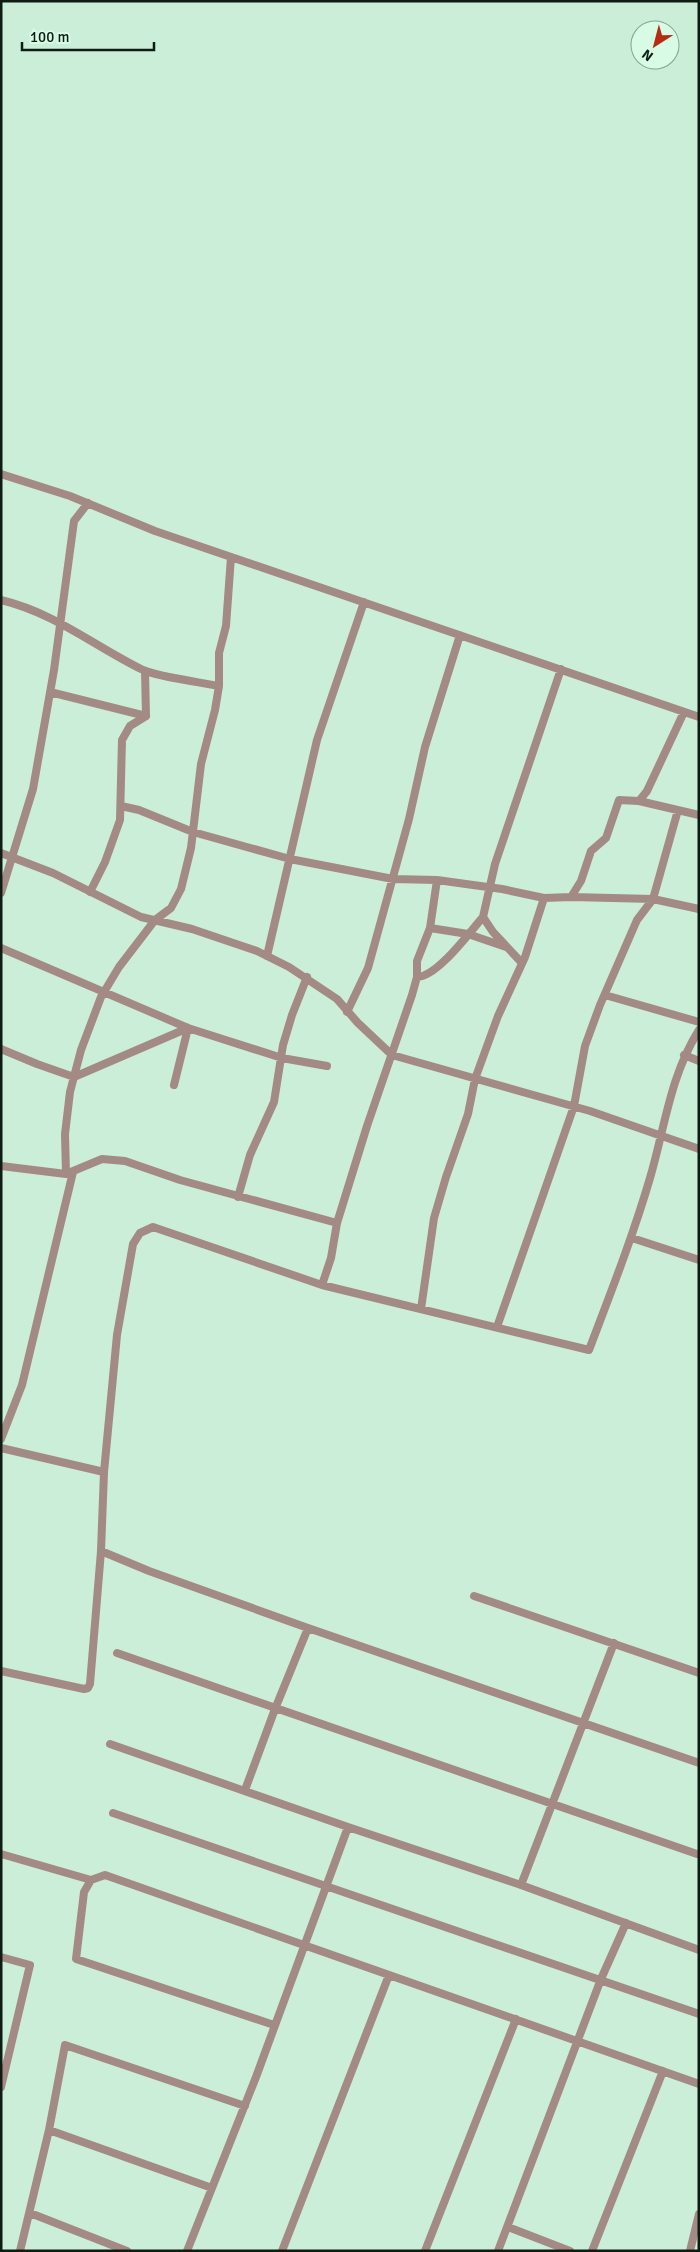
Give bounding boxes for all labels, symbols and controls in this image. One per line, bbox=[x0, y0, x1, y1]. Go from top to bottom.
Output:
scale bar bbox=[22, 20, 155, 52]
north arrow bbox=[630, 20, 680, 70]
text: 100 m bbox=[30, 28, 70, 46]
text: N bbox=[639, 45, 657, 65]

